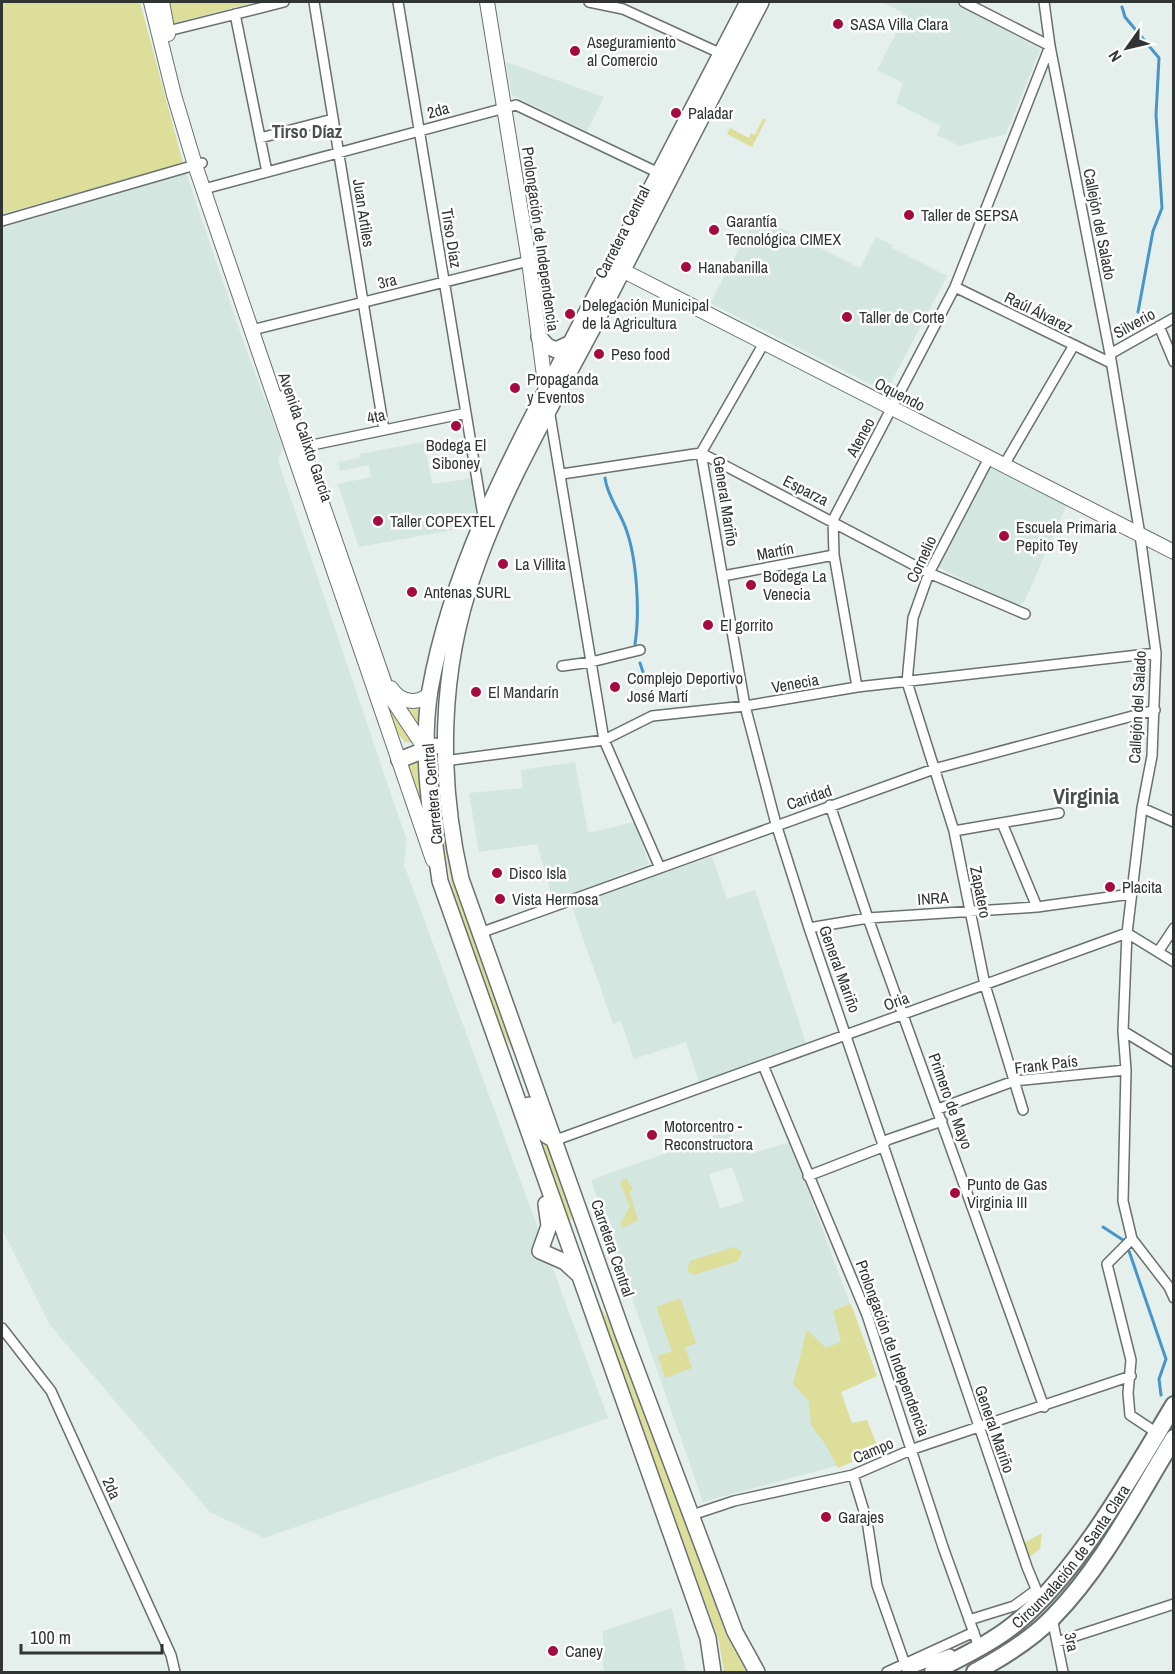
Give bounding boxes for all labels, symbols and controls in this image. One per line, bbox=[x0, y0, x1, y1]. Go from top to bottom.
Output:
place label: SASA Villa Clara bbox=[850, 13, 949, 35]
marker: SASA Villa Clara bbox=[831, 17, 845, 31]
north arrow bbox=[1097, 18, 1157, 78]
place label: Aseguramiento al Comercio bbox=[586, 31, 676, 71]
marker: Aseguramiento al Comercio bbox=[568, 44, 582, 58]
text: N bbox=[1103, 46, 1126, 66]
street label: 2da bbox=[425, 96, 452, 123]
place label: Paladar bbox=[688, 102, 734, 124]
marker: Paladar bbox=[669, 106, 683, 120]
district label: Tirso Díaz bbox=[272, 119, 343, 144]
street label: Prolongación de Independencia bbox=[517, 145, 565, 333]
street label: Callejón del Salado bbox=[1078, 166, 1122, 282]
street label: Juan Artiles bbox=[348, 177, 380, 249]
street label: Carretera Central bbox=[589, 182, 655, 282]
place label: Taller de SEPSA bbox=[921, 204, 1018, 226]
street label: Tirso Díaz bbox=[436, 207, 468, 270]
marker: Taller de SEPSA bbox=[902, 208, 916, 222]
place label: Garantía Tecnológica CIMEX bbox=[726, 210, 841, 250]
marker: Garantía Tecnológica CIMEX bbox=[707, 223, 721, 237]
place label: Hanabanilla bbox=[698, 256, 769, 278]
marker: Hanabanilla bbox=[679, 260, 693, 274]
street label: 3ra bbox=[375, 268, 400, 294]
street label: Raúl Álvarez bbox=[1001, 286, 1077, 338]
place label: Delegación Municipal de la Agricultura bbox=[582, 294, 709, 334]
street label: Silverio bbox=[1109, 303, 1159, 343]
place label: Taller de Corte bbox=[859, 306, 945, 328]
marker: Delegación Municipal de la Agricultura bbox=[563, 307, 577, 321]
marker: Taller de Corte bbox=[840, 310, 854, 324]
place label: Peso food bbox=[611, 343, 670, 365]
marker: Peso food bbox=[592, 347, 606, 361]
street label: Avenida Calixto García bbox=[273, 368, 339, 505]
place label: Propaganda y Eventos bbox=[527, 368, 599, 408]
street label: Oquendo bbox=[871, 372, 929, 416]
marker: Propaganda y Eventos bbox=[508, 381, 522, 395]
street label: 4ta bbox=[365, 403, 388, 429]
street label: Ateneo bbox=[840, 413, 879, 461]
marker: Bodega El Siboney bbox=[449, 419, 463, 433]
place label: Bodega El Siboney bbox=[426, 434, 486, 474]
street label: General Mariño bbox=[708, 454, 744, 548]
street label: Esparza bbox=[780, 469, 833, 511]
place label: Taller COPEXTEL bbox=[390, 510, 496, 532]
marker: Taller COPEXTEL bbox=[371, 514, 385, 528]
place label: Escuela Primaria Pepito Tey bbox=[1016, 516, 1117, 556]
marker: Escuela Primaria Pepito Tey bbox=[997, 529, 1011, 543]
street label: Cornelio bbox=[901, 532, 941, 586]
street label: Martín bbox=[755, 537, 795, 565]
place label: La Villita bbox=[515, 553, 567, 575]
marker: La Villita bbox=[496, 557, 510, 571]
place label: Bodega La Venecia bbox=[763, 565, 827, 605]
marker: Bodega La Venecia bbox=[744, 578, 758, 592]
place label: Antenas SURL bbox=[423, 581, 511, 603]
marker: Antenas SURL bbox=[405, 585, 419, 599]
place label: El gorrito bbox=[720, 614, 773, 636]
marker: El gorrito bbox=[701, 618, 715, 632]
street label: Callejón del Salado bbox=[1123, 650, 1151, 764]
place label: Complejo Deportivo José Martí bbox=[627, 667, 743, 707]
street label: Venecia bbox=[770, 668, 821, 698]
marker: Complejo Deportivo José Martí bbox=[608, 680, 622, 694]
place label: El Mandarín bbox=[488, 681, 559, 703]
marker: El Mandarín bbox=[469, 685, 483, 699]
street label: Carretera Central bbox=[417, 742, 447, 845]
street label: Caridad bbox=[783, 779, 835, 815]
district label: Virginia bbox=[1053, 781, 1119, 811]
place label: Disco Isla bbox=[509, 862, 567, 884]
street label: Zapatero bbox=[965, 864, 997, 920]
marker: Disco Isla bbox=[490, 866, 504, 880]
place label: Placita bbox=[1122, 876, 1163, 898]
marker: Placita bbox=[1103, 880, 1117, 894]
street label: INRA bbox=[917, 886, 950, 910]
place label: Vista Hermosa bbox=[512, 888, 599, 910]
marker: Vista Hermosa bbox=[493, 892, 507, 906]
street label: General Mariño bbox=[814, 922, 866, 1016]
street label: Oria bbox=[880, 986, 912, 1016]
street label: Frank País bbox=[1013, 1049, 1079, 1079]
street label: Primero de Mayo bbox=[923, 1050, 979, 1152]
place label: Motorcentro - Reconstructora bbox=[664, 1115, 754, 1155]
marker: Motorcentro - Reconstructora bbox=[645, 1128, 659, 1142]
place label: Punto de Gas Virginia III bbox=[967, 1173, 1047, 1213]
marker: Punto de Gas Virginia III bbox=[948, 1186, 962, 1200]
street label: Carretera Central bbox=[586, 1197, 640, 1300]
street label: Prolongación de Independencia bbox=[851, 1257, 935, 1440]
street label: General Mariño bbox=[970, 1382, 1020, 1476]
street label: Campo bbox=[849, 1432, 897, 1468]
street label: 2da bbox=[97, 1474, 127, 1503]
street label: Circunvalación de Santa Clara bbox=[1007, 1480, 1135, 1633]
place label: Garajes bbox=[838, 1506, 884, 1528]
marker: Garajes bbox=[819, 1510, 833, 1524]
scale bar bbox=[21, 1617, 162, 1655]
text: 100 m bbox=[30, 1625, 71, 1650]
street label: 3ra bbox=[1059, 1631, 1085, 1654]
place label: Caney bbox=[565, 1640, 603, 1662]
marker: Caney bbox=[546, 1644, 560, 1658]

